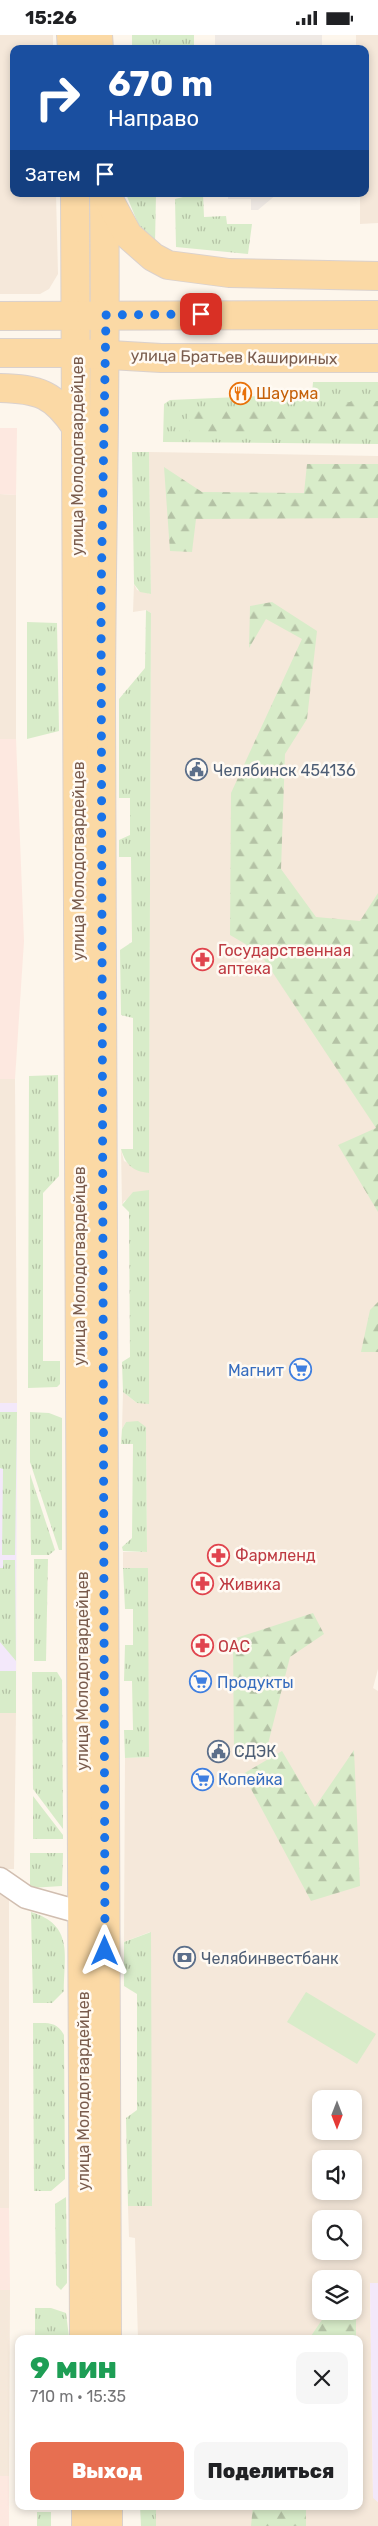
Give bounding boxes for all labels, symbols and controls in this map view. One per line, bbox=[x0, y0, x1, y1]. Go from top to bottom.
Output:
text: 15:26 bbox=[25, 6, 77, 29]
text: 670 m bbox=[108, 63, 213, 105]
icon: right bbox=[25, 65, 90, 130]
text: Направо bbox=[108, 105, 199, 132]
icon: arrive bbox=[91, 160, 119, 188]
text: Затем bbox=[25, 163, 81, 186]
pin bbox=[180, 293, 222, 335]
icon: arrive bbox=[187, 300, 215, 328]
street label: улица Братьев Кашириных bbox=[130, 346, 338, 368]
street label: улица Молодогвардейцев bbox=[68, 356, 87, 556]
restaurant icon: Шаурма bbox=[228, 381, 252, 405]
place label: Шаурма bbox=[256, 384, 318, 403]
public building icon: Челябинск 454136 bbox=[185, 758, 209, 782]
street label: улица Молодогвардейцев bbox=[69, 761, 88, 961]
place label: Челябинск 454136 bbox=[213, 761, 356, 780]
place label: Государственная аптека bbox=[218, 941, 351, 978]
pharmacy icon: Государственная аптека bbox=[190, 947, 214, 971]
street label: улица Молодогвардейцев bbox=[70, 1166, 89, 1366]
supermarket icon: Магнит bbox=[288, 1358, 312, 1382]
place label: Магнит bbox=[228, 1361, 284, 1380]
pharmacy icon: Фармленд bbox=[207, 1543, 231, 1567]
place label: Фармленд bbox=[235, 1546, 316, 1565]
street label: улица Молодогвардейцев bbox=[73, 1571, 92, 1771]
pharmacy icon: Живика bbox=[191, 1572, 215, 1596]
place label: Живика bbox=[219, 1575, 281, 1594]
pharmacy icon: ОАС bbox=[190, 1634, 214, 1658]
place label: ОАС bbox=[218, 1637, 250, 1656]
supermarket icon: Продукты bbox=[189, 1670, 213, 1694]
place label: Продукты bbox=[217, 1673, 294, 1692]
public building icon: СДЭК bbox=[206, 1739, 230, 1763]
place label: СДЭК bbox=[234, 1742, 276, 1761]
supermarket icon: Копейка bbox=[190, 1767, 214, 1791]
place label: Копейка bbox=[218, 1770, 283, 1789]
position arrow bbox=[78, 1924, 130, 1976]
bank icon: Челябинвестбанк bbox=[173, 1946, 197, 1970]
place label: Челябинвестбанк bbox=[201, 1949, 339, 1968]
street label: улица Молодогвардейцев bbox=[74, 1991, 93, 2191]
north arrow bbox=[312, 2090, 362, 2140]
map controls bbox=[312, 2090, 362, 2320]
button: sound bbox=[312, 2150, 362, 2200]
button: search bbox=[312, 2210, 362, 2260]
button: layers bbox=[312, 2270, 362, 2320]
text: 9 мин bbox=[30, 2350, 117, 2386]
button: close bbox=[296, 2352, 348, 2404]
text: 710 m · 15:35 bbox=[30, 2387, 126, 2406]
button: Выход bbox=[30, 2442, 184, 2500]
button: Поделиться bbox=[194, 2442, 348, 2500]

